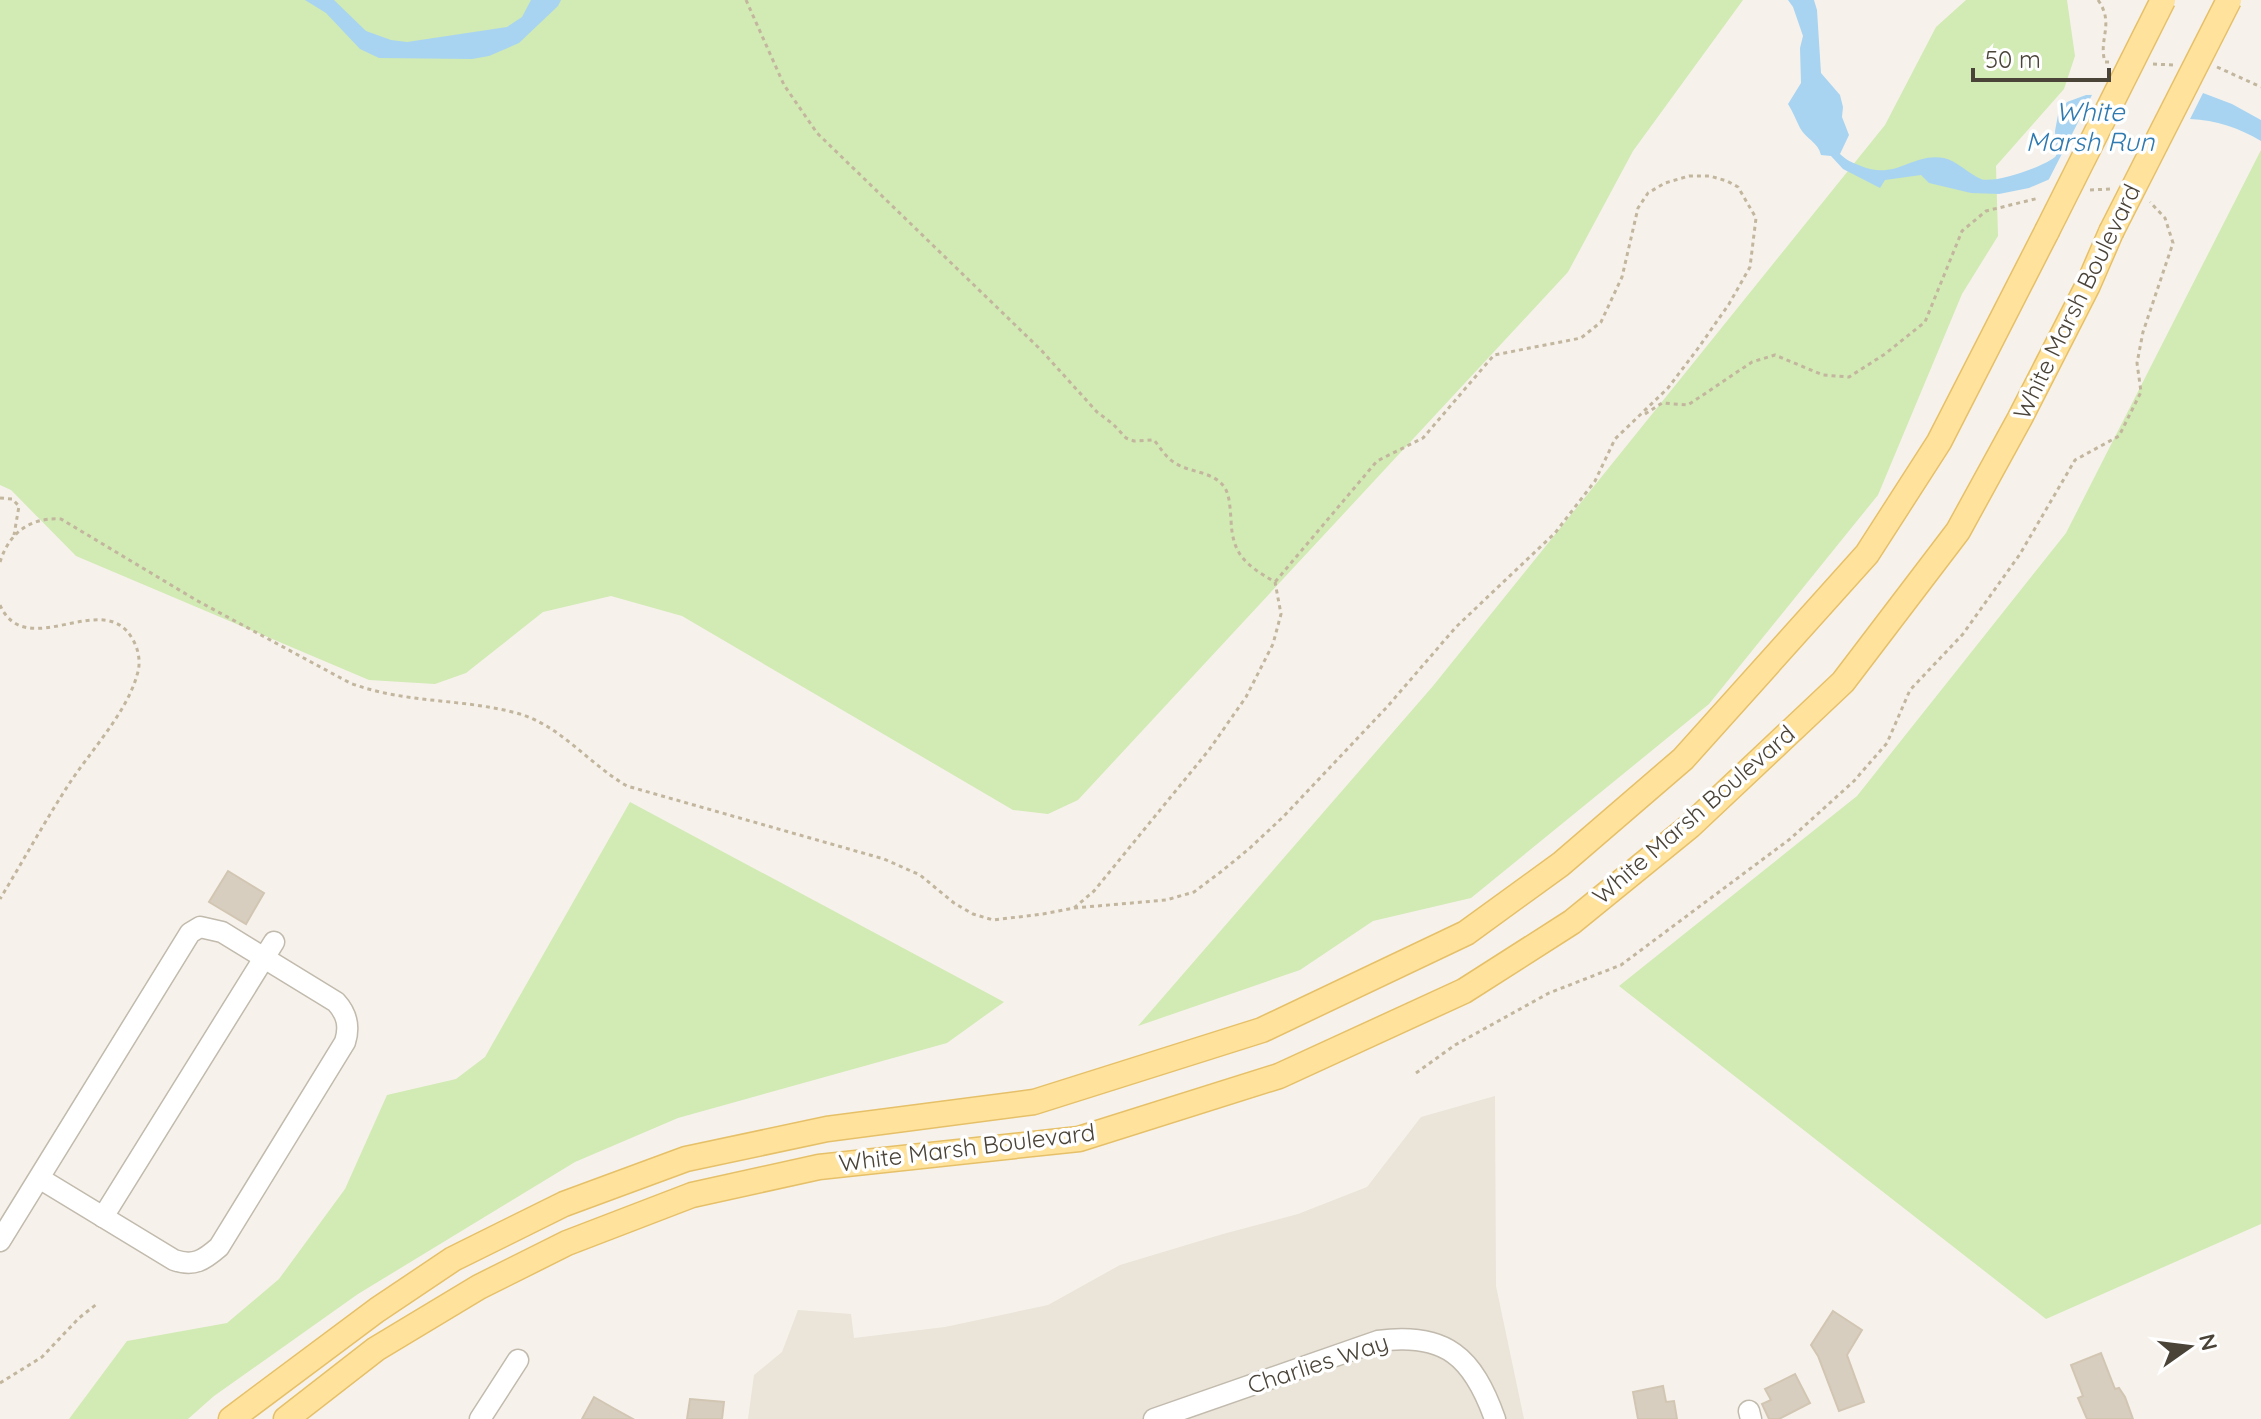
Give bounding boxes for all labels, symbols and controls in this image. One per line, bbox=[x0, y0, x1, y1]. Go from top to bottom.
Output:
scale bar bbox=[1973, 32, 2109, 82]
text: 50 m bbox=[1985, 44, 2041, 74]
water label: White Marsh Run bbox=[2026, 95, 2155, 158]
street label: White Marsh Boulevard bbox=[2006, 179, 2146, 424]
street label: White Marsh Boulevard bbox=[1586, 718, 1801, 910]
street label: White Marsh Boulevard bbox=[837, 1116, 1097, 1178]
north arrow bbox=[2149, 1307, 2229, 1387]
street label: Charlies Way bbox=[1244, 1326, 1392, 1400]
text: N bbox=[2193, 1331, 2224, 1353]

